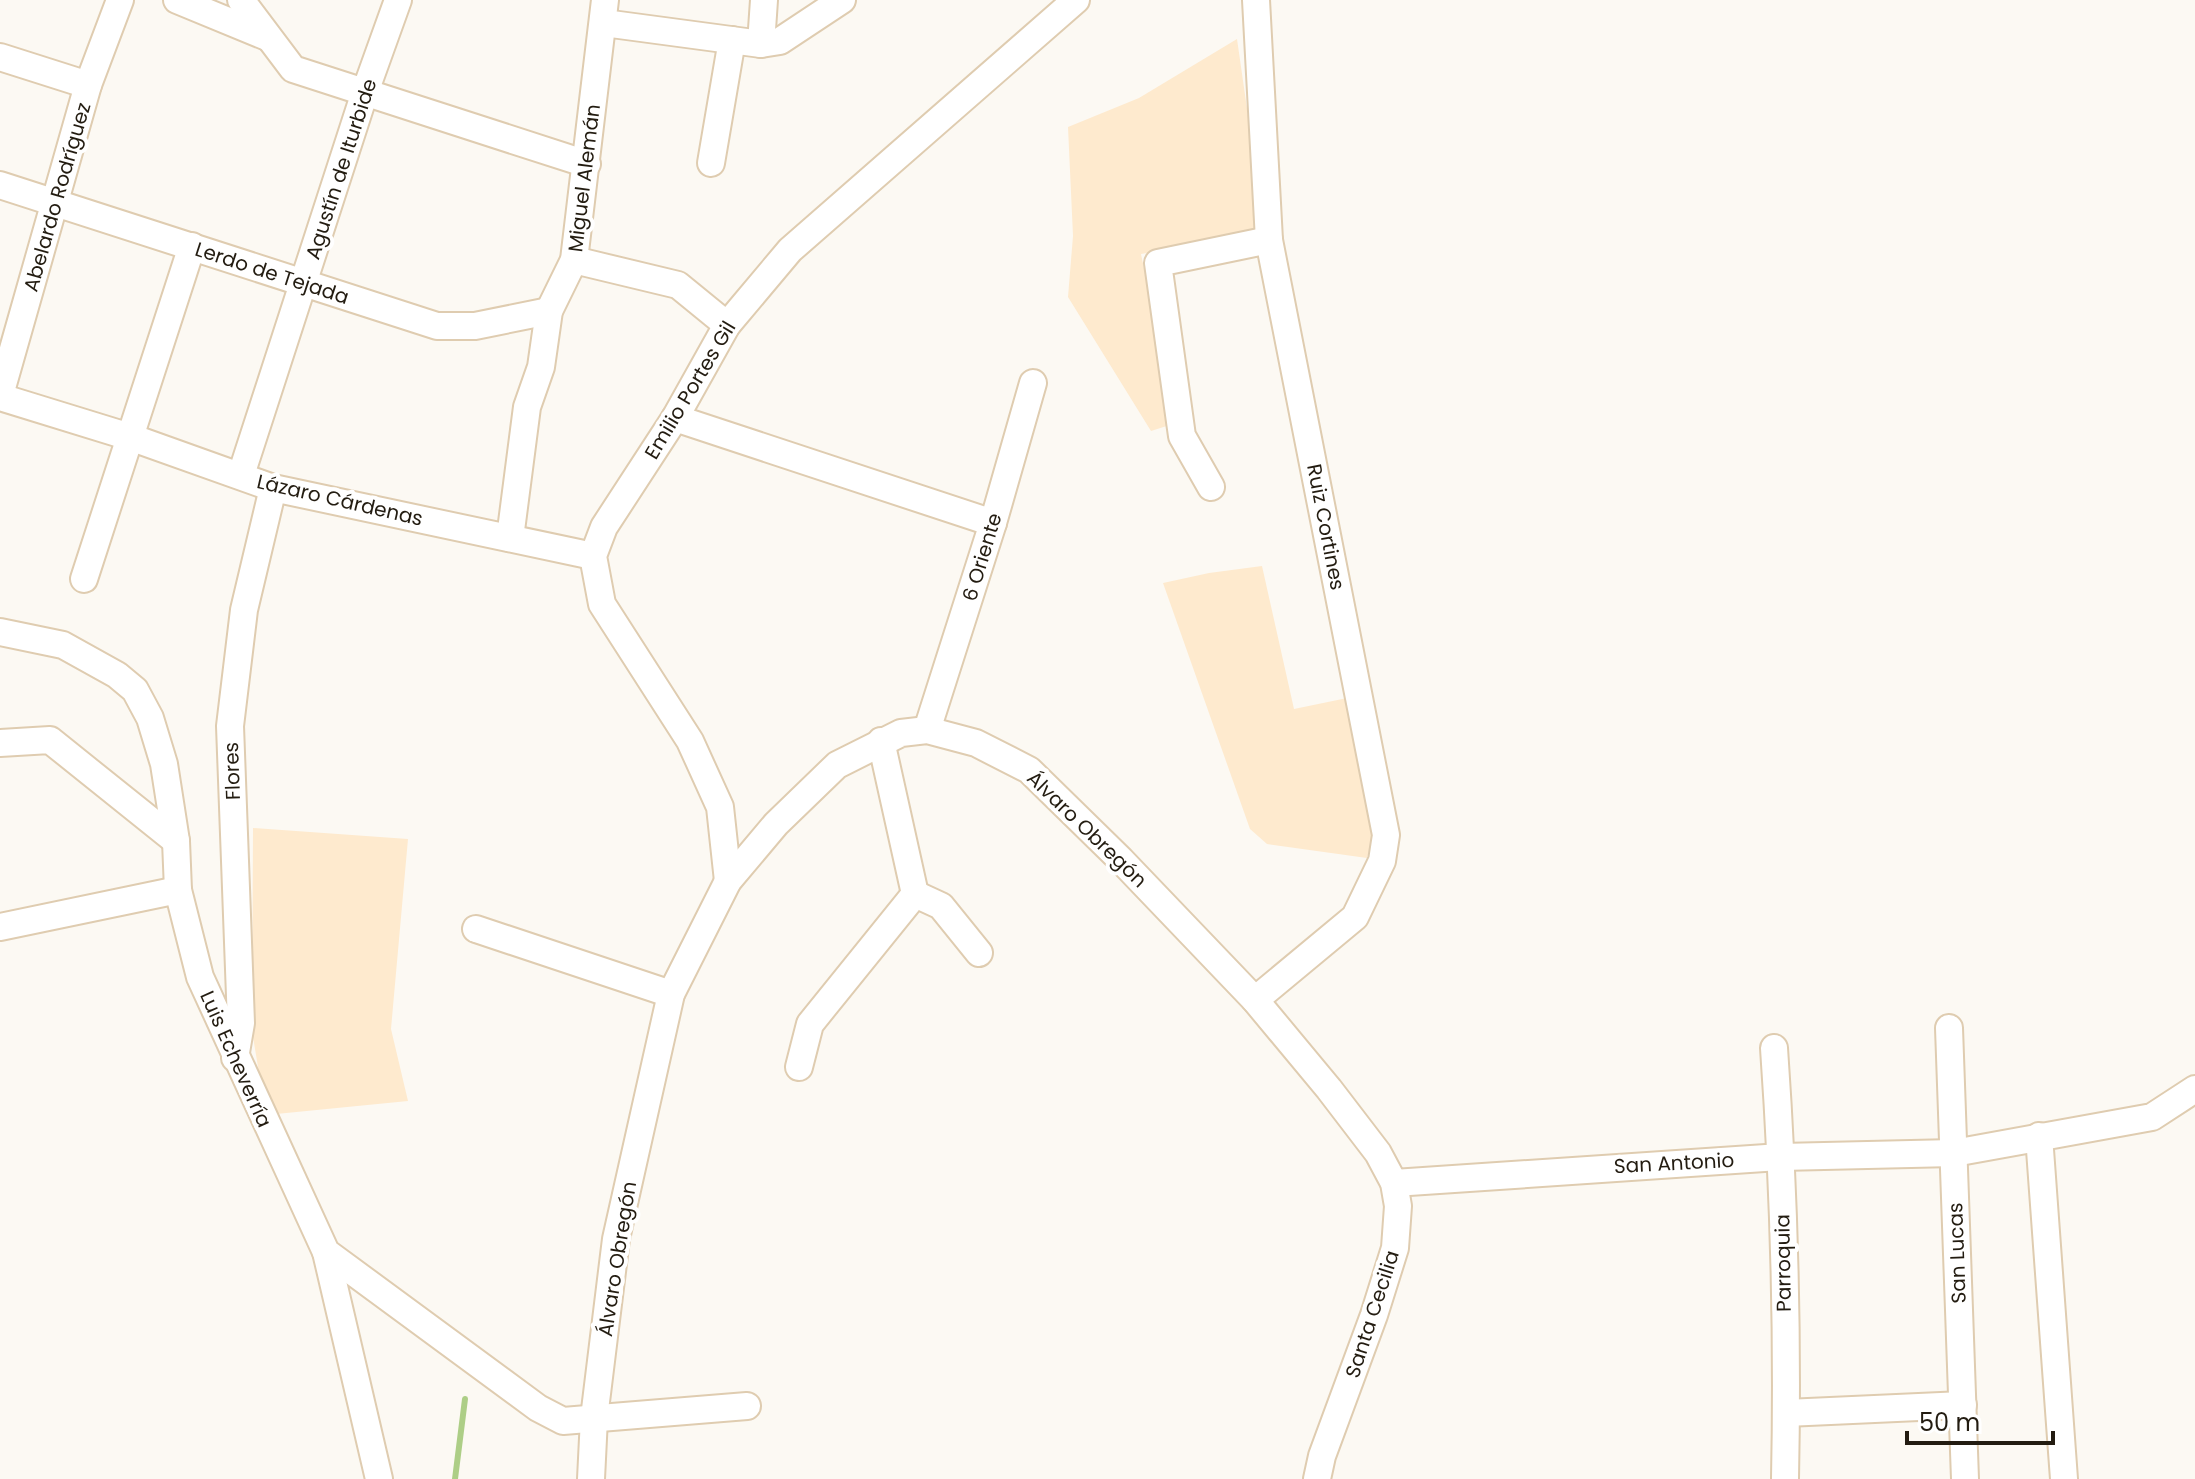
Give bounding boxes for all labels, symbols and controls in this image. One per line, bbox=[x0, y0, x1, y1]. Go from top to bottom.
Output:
street label: Agustín de Iturbide bbox=[299, 75, 383, 263]
street label: Abelardo Rodríguez bbox=[17, 99, 97, 295]
street label: Miguel Alemán bbox=[561, 102, 607, 254]
street label: Lerdo de Tejada bbox=[192, 235, 352, 311]
street label: Emilio Portes Gil bbox=[638, 316, 742, 464]
street label: Ruiz Cortines bbox=[1300, 462, 1352, 592]
street label: Lázaro Cárdenas bbox=[254, 467, 426, 533]
street label: 6 Oriente bbox=[955, 509, 1009, 605]
street label: Flores bbox=[217, 741, 247, 801]
street label: Álvaro Obregón bbox=[1021, 764, 1153, 894]
street label: Luis Echeverría bbox=[193, 986, 279, 1132]
street label: San Antonio bbox=[1613, 1146, 1735, 1180]
street label: Álvaro Obregón bbox=[591, 1179, 643, 1339]
street label: San Lucas bbox=[1941, 1202, 1973, 1304]
street label: Parroquia bbox=[1768, 1214, 1798, 1312]
street label: Santa Cecilia bbox=[1338, 1247, 1406, 1381]
scale bar bbox=[1907, 1395, 2053, 1445]
text: 50 m bbox=[1919, 1406, 1980, 1439]

